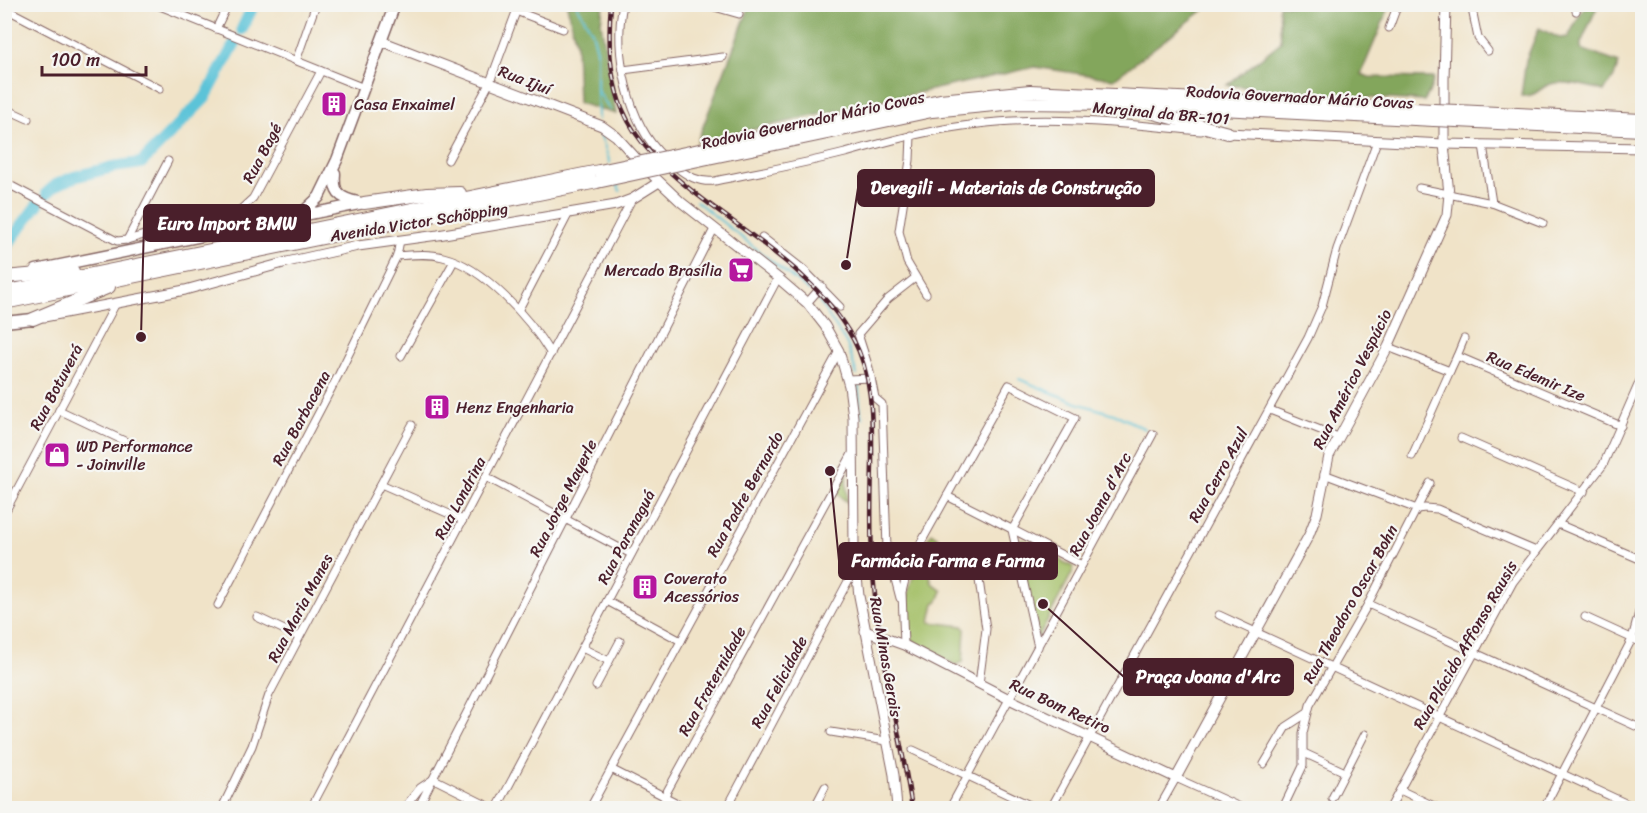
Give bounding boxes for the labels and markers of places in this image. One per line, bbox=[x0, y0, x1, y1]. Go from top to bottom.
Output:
building icon: Casa Enxaimel bbox=[319, 89, 349, 119]
place label: Casa Enxaimel bbox=[354, 90, 455, 119]
callout: Devegili - Materiais de Construção bbox=[858, 170, 1154, 206]
callout: Euro Import BMW bbox=[144, 205, 310, 241]
supermarket icon: Mercado Brasília bbox=[726, 255, 756, 285]
place label: Mercado Brasília bbox=[604, 256, 722, 285]
building icon: Henz Engenharia bbox=[422, 392, 452, 422]
place label: Henz Engenharia bbox=[456, 393, 574, 422]
place label: WD Performance - Joinville bbox=[76, 432, 193, 479]
shop icon: WD Performance - Joinville bbox=[42, 440, 72, 470]
callout: Farmácia Farma e Farma bbox=[839, 543, 1057, 579]
place label: Coverato Acessórios bbox=[663, 564, 740, 611]
building icon: Coverato Acessórios bbox=[630, 572, 660, 602]
callout: Praça Joana d'Arc bbox=[1124, 659, 1293, 695]

